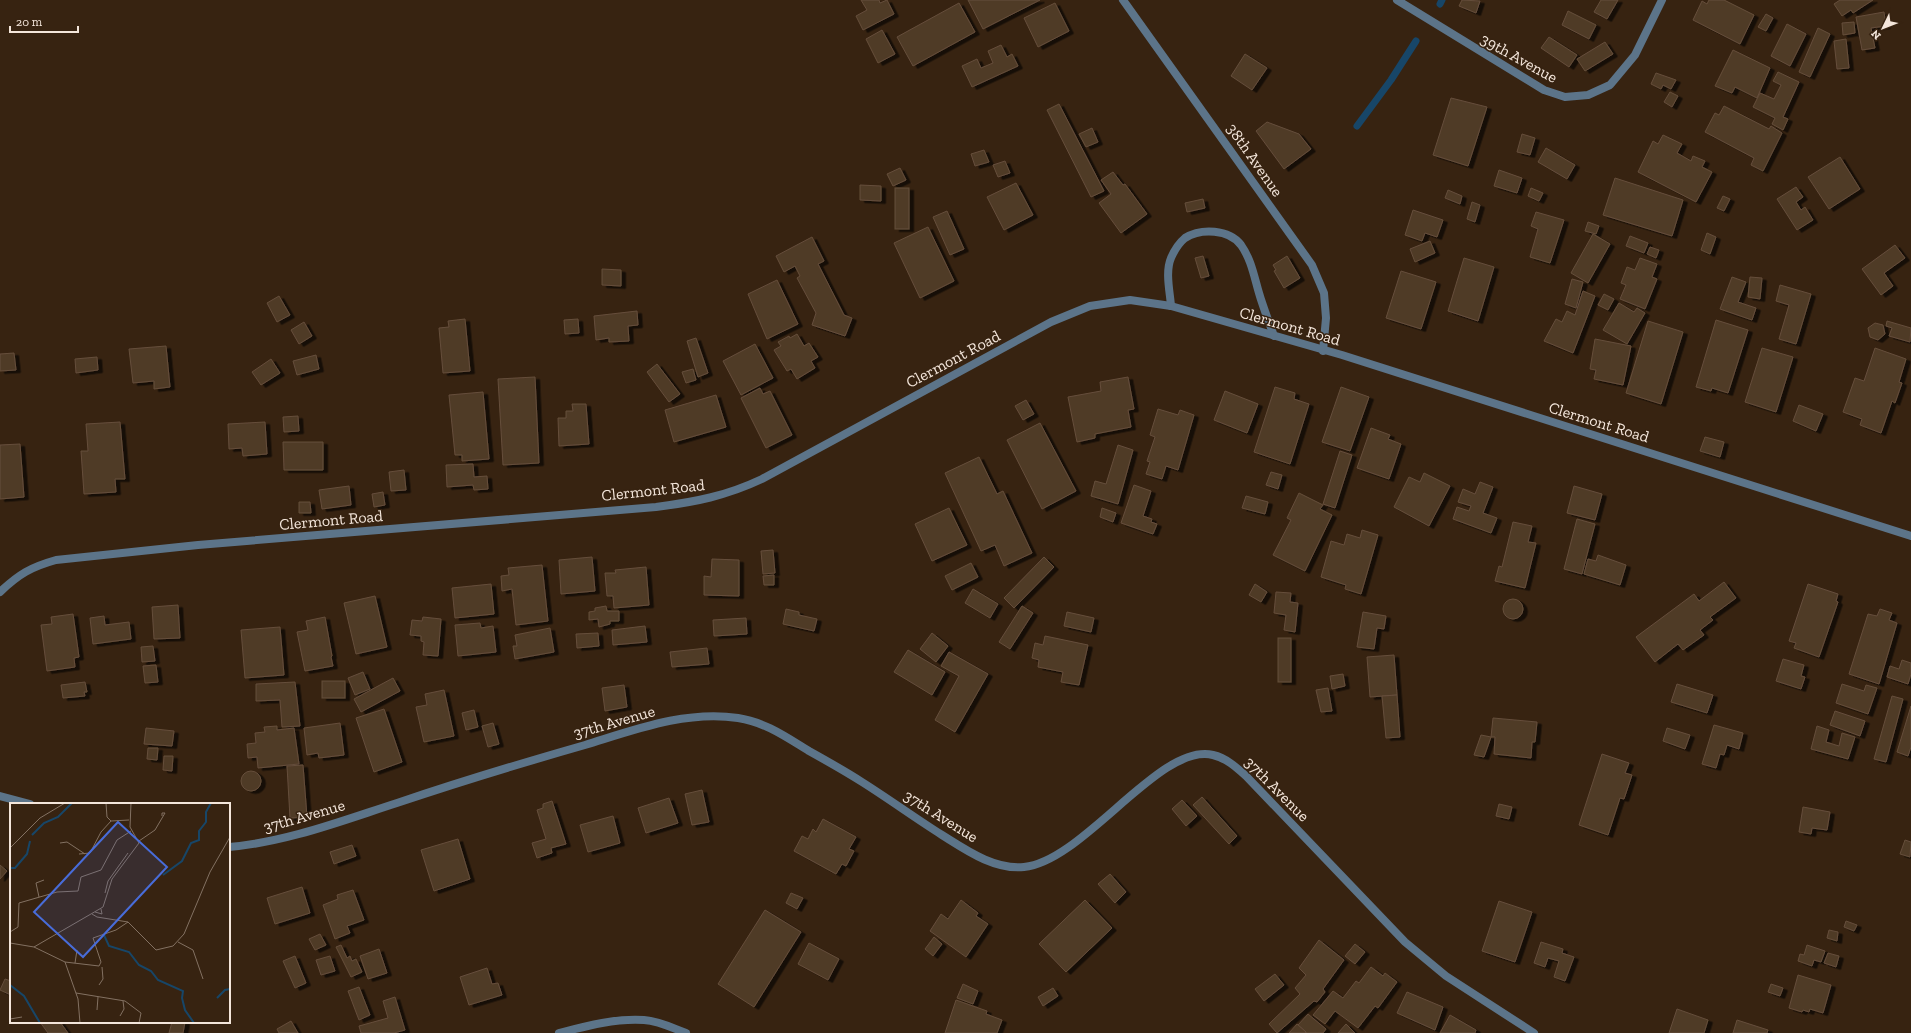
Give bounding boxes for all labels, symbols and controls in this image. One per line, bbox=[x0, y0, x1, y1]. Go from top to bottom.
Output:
scale bar bbox=[10, 8, 78, 34]
north arrow bbox=[1863, 8, 1903, 48]
text: 20 m bbox=[16, 15, 43, 29]
text: N bbox=[1868, 27, 1884, 42]
street label: 39th Avenue bbox=[1477, 29, 1561, 87]
street label: 38th Avenue bbox=[1223, 120, 1287, 200]
street label: Clermont Road bbox=[1237, 303, 1343, 350]
street label: Clermont Road bbox=[903, 326, 1004, 392]
street label: Clermont Road bbox=[1547, 398, 1652, 446]
street label: Clermont Road bbox=[600, 475, 706, 505]
street label: Clermont Road bbox=[278, 506, 384, 534]
street label: 37th Avenue bbox=[571, 701, 657, 743]
street label: 37th Avenue bbox=[1241, 753, 1313, 825]
street label: 37th Avenue bbox=[900, 786, 982, 846]
street label: 37th Avenue bbox=[261, 795, 347, 837]
inset map bbox=[10, 803, 230, 1023]

